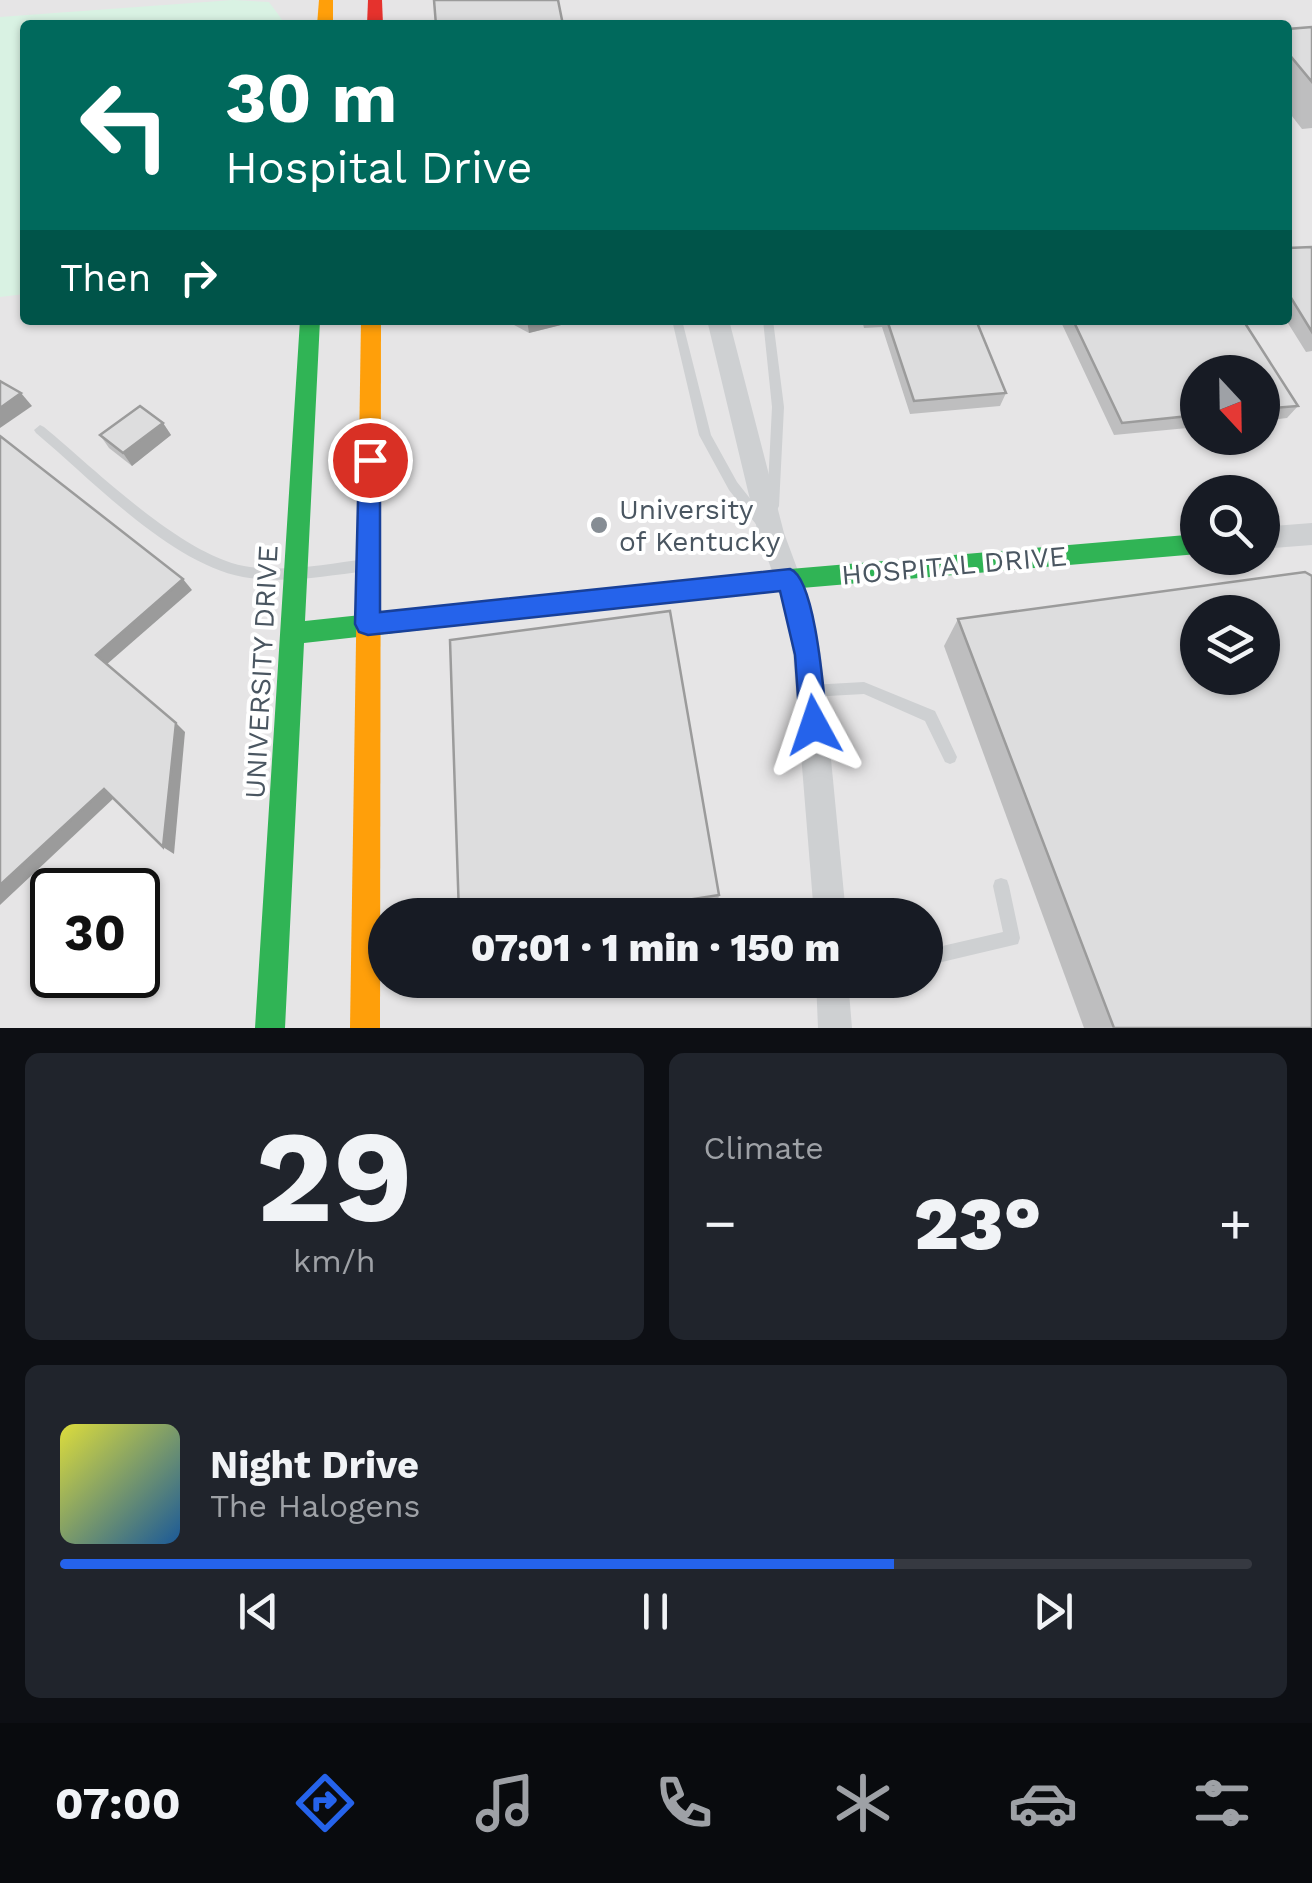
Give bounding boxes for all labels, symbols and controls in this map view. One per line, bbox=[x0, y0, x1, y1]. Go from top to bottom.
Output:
text: 30 m bbox=[225, 57, 397, 139]
icon: left bbox=[60, 60, 190, 190]
text: Hospital Drive bbox=[225, 141, 532, 194]
icon: right bbox=[171, 250, 226, 305]
text: Then bbox=[60, 256, 151, 300]
north arrow bbox=[1180, 355, 1280, 455]
map controls bbox=[1180, 355, 1280, 695]
pin bbox=[328, 418, 413, 503]
icon: arrive bbox=[343, 433, 398, 488]
button: search bbox=[1180, 475, 1280, 575]
place label: University of Kentucky bbox=[619, 493, 781, 558]
marker: University of Kentucky bbox=[588, 514, 610, 536]
street label: HOSPITAL DRIVE bbox=[840, 539, 1068, 592]
street label: UNIVERSITY DRIVE bbox=[238, 544, 285, 800]
button: layers bbox=[1180, 595, 1280, 695]
position arrow bbox=[762, 673, 866, 777]
speed limit sign: 30 bbox=[30, 868, 160, 998]
text: 07:01 · 1 min · 150 m bbox=[471, 926, 840, 970]
text: 29 bbox=[255, 1100, 413, 1253]
text: Climate bbox=[704, 1129, 824, 1167]
text: 23° bbox=[914, 1179, 1042, 1267]
text: − bbox=[704, 1191, 737, 1255]
text: + bbox=[1219, 1191, 1252, 1255]
text: km/h bbox=[293, 1242, 375, 1280]
text: Night Drive bbox=[210, 1443, 419, 1487]
text: The Halogens bbox=[210, 1487, 420, 1525]
icon: previous bbox=[231, 1584, 286, 1639]
icon: pause bbox=[628, 1584, 683, 1639]
icon: next bbox=[1026, 1584, 1081, 1639]
icon: directions bbox=[290, 1768, 360, 1838]
icon: music bbox=[470, 1768, 540, 1838]
icon: phone bbox=[649, 1768, 719, 1838]
icon: climate bbox=[828, 1768, 898, 1838]
icon: car bbox=[1008, 1768, 1078, 1838]
icon: filters bbox=[1187, 1768, 1257, 1838]
text: 07:00 bbox=[55, 1777, 181, 1830]

